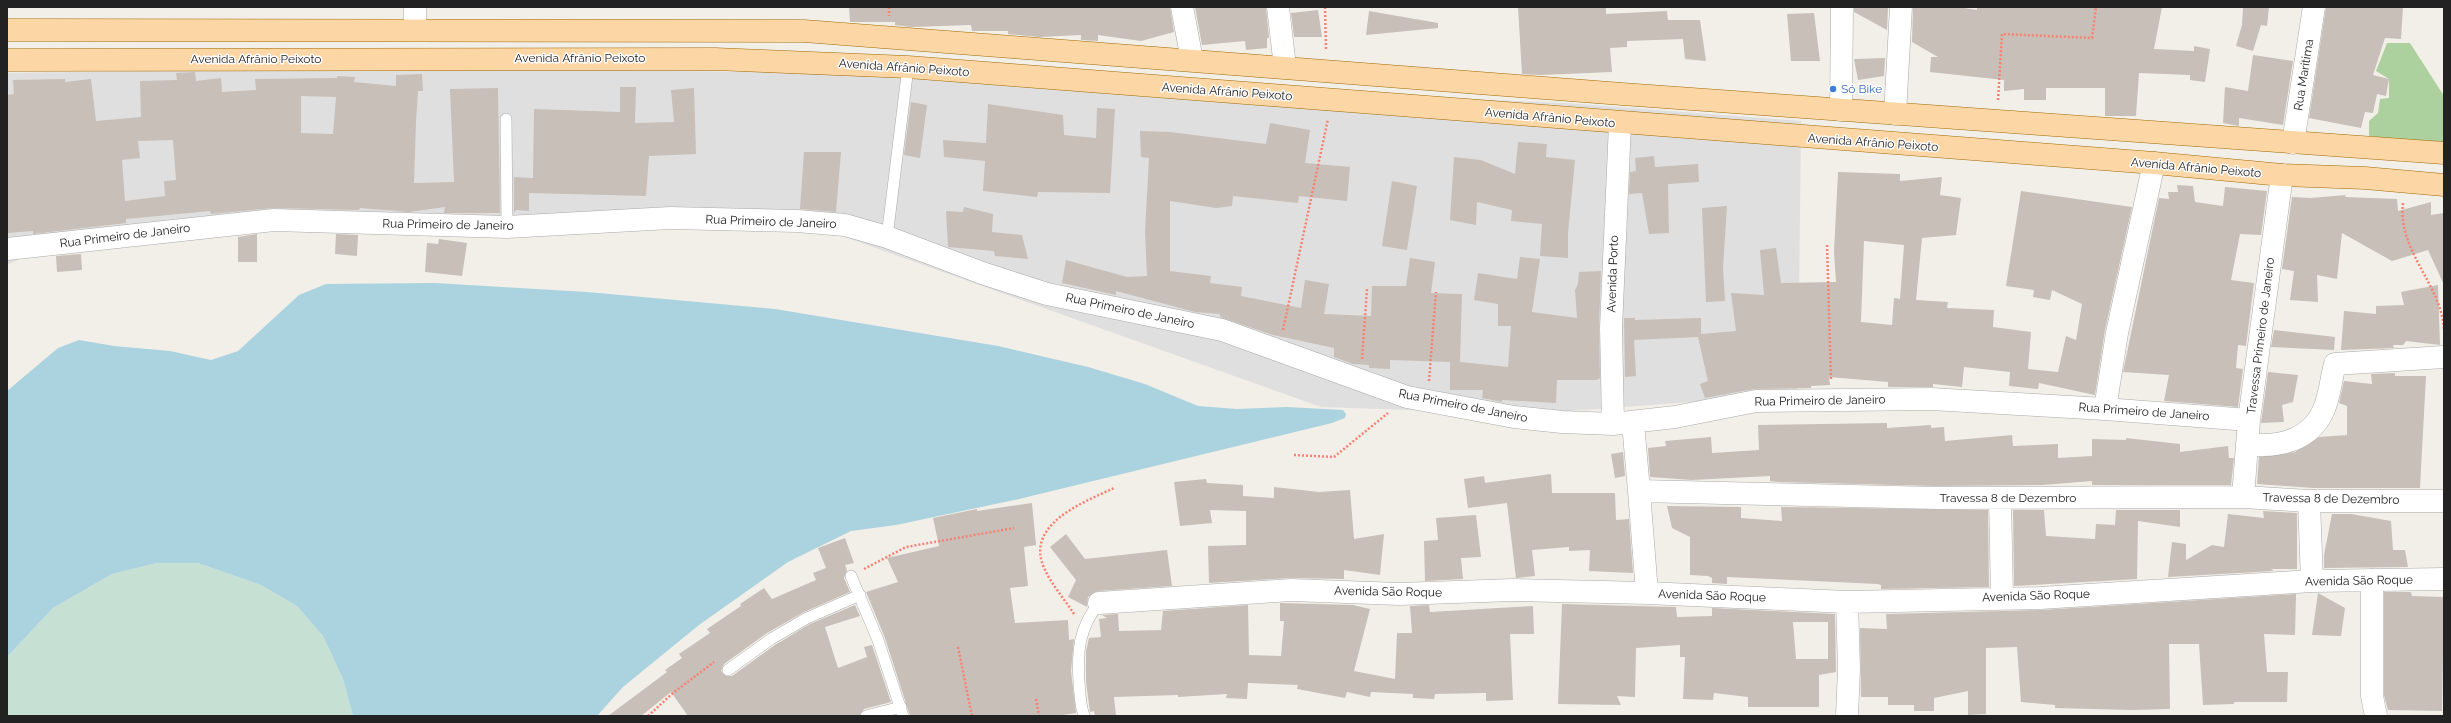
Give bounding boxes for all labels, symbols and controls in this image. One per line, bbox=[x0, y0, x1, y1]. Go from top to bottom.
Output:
street label: Rua Maritima bbox=[2291, 38, 2317, 112]
street label: Avenida Afrânio Peixoto bbox=[515, 51, 645, 65]
street label: Avenida Afrânio Peixoto bbox=[191, 52, 321, 66]
street label: Avenida Afrânio Peixoto bbox=[838, 56, 970, 80]
street label: Avenida Afrânio Peixoto bbox=[1161, 80, 1293, 104]
place label: Só Bike bbox=[1841, 82, 1882, 96]
marker: Só Bike bbox=[1828, 84, 1838, 94]
street label: Avenida Afrânio Peixoto bbox=[1484, 105, 1616, 131]
street label: Avenida Afrânio Peixoto bbox=[1807, 131, 1939, 155]
street label: Avenida Afrânio Peixoto bbox=[2130, 155, 2262, 181]
street label: Rua Primeiro de Janeiro bbox=[705, 213, 837, 231]
street label: Rua Primeiro de Janeiro bbox=[382, 217, 514, 233]
street label: Rua Primeiro de Janeiro bbox=[59, 221, 191, 251]
street label: Avenida Porto bbox=[1604, 235, 1622, 313]
street label: Travessa Primeiro de Janeiro bbox=[2244, 257, 2278, 415]
street label: Rua Primeiro de Janeiro bbox=[1064, 290, 1196, 332]
street label: Rua Primeiro de Janeiro bbox=[1397, 386, 1529, 426]
street label: Rua Primeiro de Janeiro bbox=[1754, 393, 1886, 409]
street label: Rua Primeiro de Janeiro bbox=[2078, 400, 2210, 424]
street label: Travessa 8 de Dezembro bbox=[1940, 491, 2076, 505]
street label: Travessa 8 de Dezembro bbox=[2262, 491, 2400, 507]
street label: Avenida São Roque bbox=[2305, 573, 2413, 589]
street label: Avenida São Roque bbox=[1334, 584, 1442, 600]
street label: Avenida São Roque bbox=[1658, 587, 1766, 605]
street label: Avenida São Roque bbox=[1982, 587, 2090, 605]

